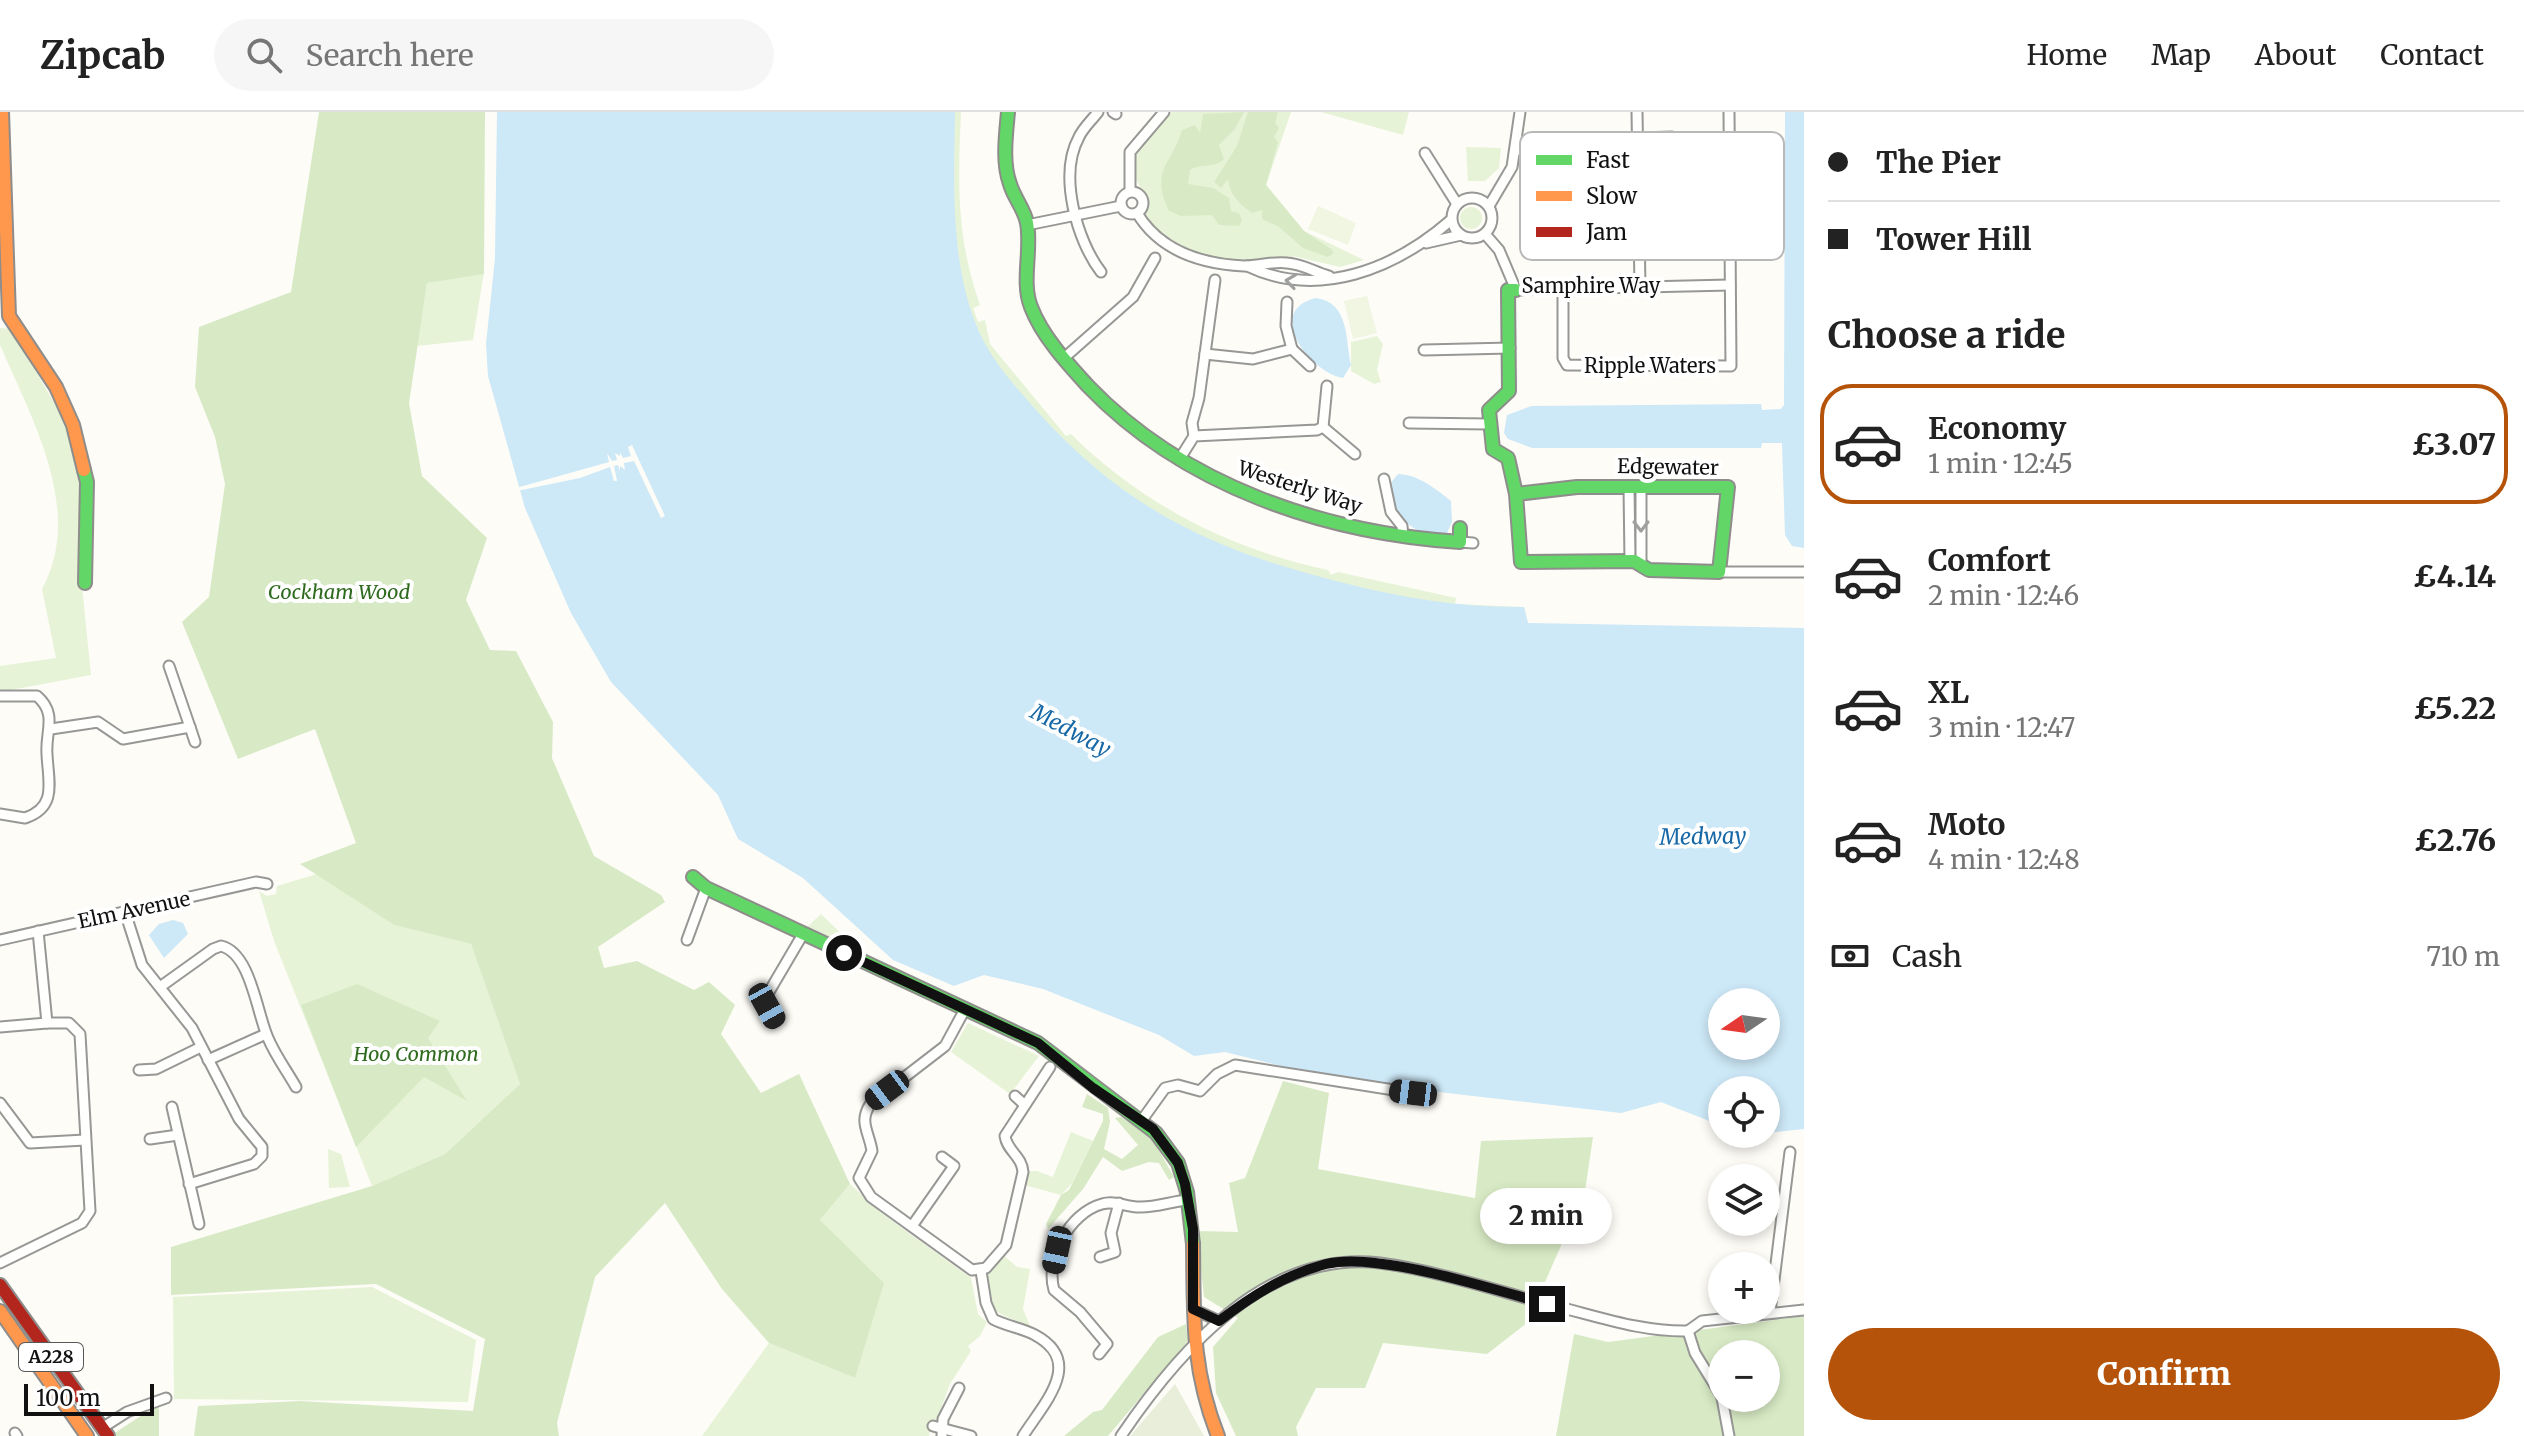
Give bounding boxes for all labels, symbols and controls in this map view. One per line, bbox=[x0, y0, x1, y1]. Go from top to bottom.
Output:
search box bbox=[214, 19, 774, 91]
text: Zipcab bbox=[40, 32, 166, 79]
icon: search bbox=[242, 33, 286, 77]
text: Search here bbox=[306, 36, 474, 74]
text: Home bbox=[2026, 37, 2107, 73]
text: Map bbox=[2151, 37, 2211, 73]
text: About bbox=[2255, 37, 2336, 73]
text: Contact bbox=[2380, 37, 2484, 73]
legend bbox=[1520, 132, 1784, 260]
text: The Pier bbox=[1876, 143, 2001, 181]
text: Fast bbox=[1586, 146, 1630, 174]
text: Slow bbox=[1586, 182, 1637, 210]
text: Jam bbox=[1585, 218, 1627, 246]
text: Tower Hill bbox=[1876, 220, 2031, 258]
one-way arrow bbox=[1284, 273, 1297, 290]
street label: Samphire Way bbox=[1522, 273, 1661, 298]
text: Choose a ride bbox=[1828, 313, 2065, 358]
street label: Ripple Waters bbox=[1584, 353, 1716, 378]
icon: car bbox=[1832, 408, 1904, 480]
text: Economy bbox=[1928, 409, 2066, 447]
text: £3.07 bbox=[2412, 425, 2496, 463]
text: 1 min · 12:45 bbox=[1928, 447, 2073, 480]
street label: Edgewater bbox=[1617, 453, 1719, 480]
street label: Westerly Way bbox=[1234, 454, 1366, 518]
one-way arrow bbox=[1632, 520, 1650, 533]
icon: car bbox=[1832, 540, 1904, 612]
text: Comfort bbox=[1928, 541, 2051, 579]
text: £4.14 bbox=[2413, 557, 2496, 595]
park label: Cockham Wood bbox=[268, 579, 410, 604]
text: 2 min · 12:46 bbox=[1928, 579, 2079, 612]
icon: car bbox=[1832, 672, 1904, 744]
text: XL bbox=[1928, 673, 1969, 711]
text: £5.22 bbox=[2414, 689, 2496, 727]
water label: Medway bbox=[1025, 697, 1116, 763]
text: 3 min · 12:47 bbox=[1928, 711, 2075, 744]
icon: car bbox=[1832, 804, 1904, 876]
text: Moto bbox=[1928, 805, 2006, 843]
water label: Medway bbox=[1658, 821, 1747, 851]
text: £2.76 bbox=[2414, 821, 2496, 859]
text: 4 min · 12:48 bbox=[1928, 843, 2080, 876]
street label: Elm Avenue bbox=[76, 885, 192, 934]
icon: cash bbox=[1828, 934, 1872, 978]
route start bbox=[826, 935, 862, 971]
text: Cash bbox=[1892, 937, 1962, 975]
text: 710 m bbox=[2426, 940, 2500, 973]
car bbox=[745, 979, 789, 1033]
north arrow bbox=[1708, 988, 1780, 1060]
map controls bbox=[1708, 988, 1780, 1412]
park label: Hoo Common bbox=[352, 1041, 479, 1066]
car bbox=[861, 1066, 913, 1114]
button: locate bbox=[1708, 1076, 1780, 1148]
car bbox=[1388, 1078, 1438, 1108]
button: layers bbox=[1708, 1164, 1780, 1236]
callout: 2 min bbox=[1481, 1188, 1613, 1244]
text: 2 min bbox=[1509, 1199, 1583, 1232]
car bbox=[1040, 1224, 1074, 1276]
button: + bbox=[1708, 1252, 1780, 1324]
route end bbox=[1529, 1286, 1565, 1322]
button: Confirm bbox=[1828, 1328, 2500, 1420]
button: − bbox=[1708, 1340, 1780, 1412]
road number: A228 bbox=[19, 1343, 83, 1371]
scale bar bbox=[24, 1380, 154, 1416]
text: 100 m bbox=[36, 1384, 101, 1412]

